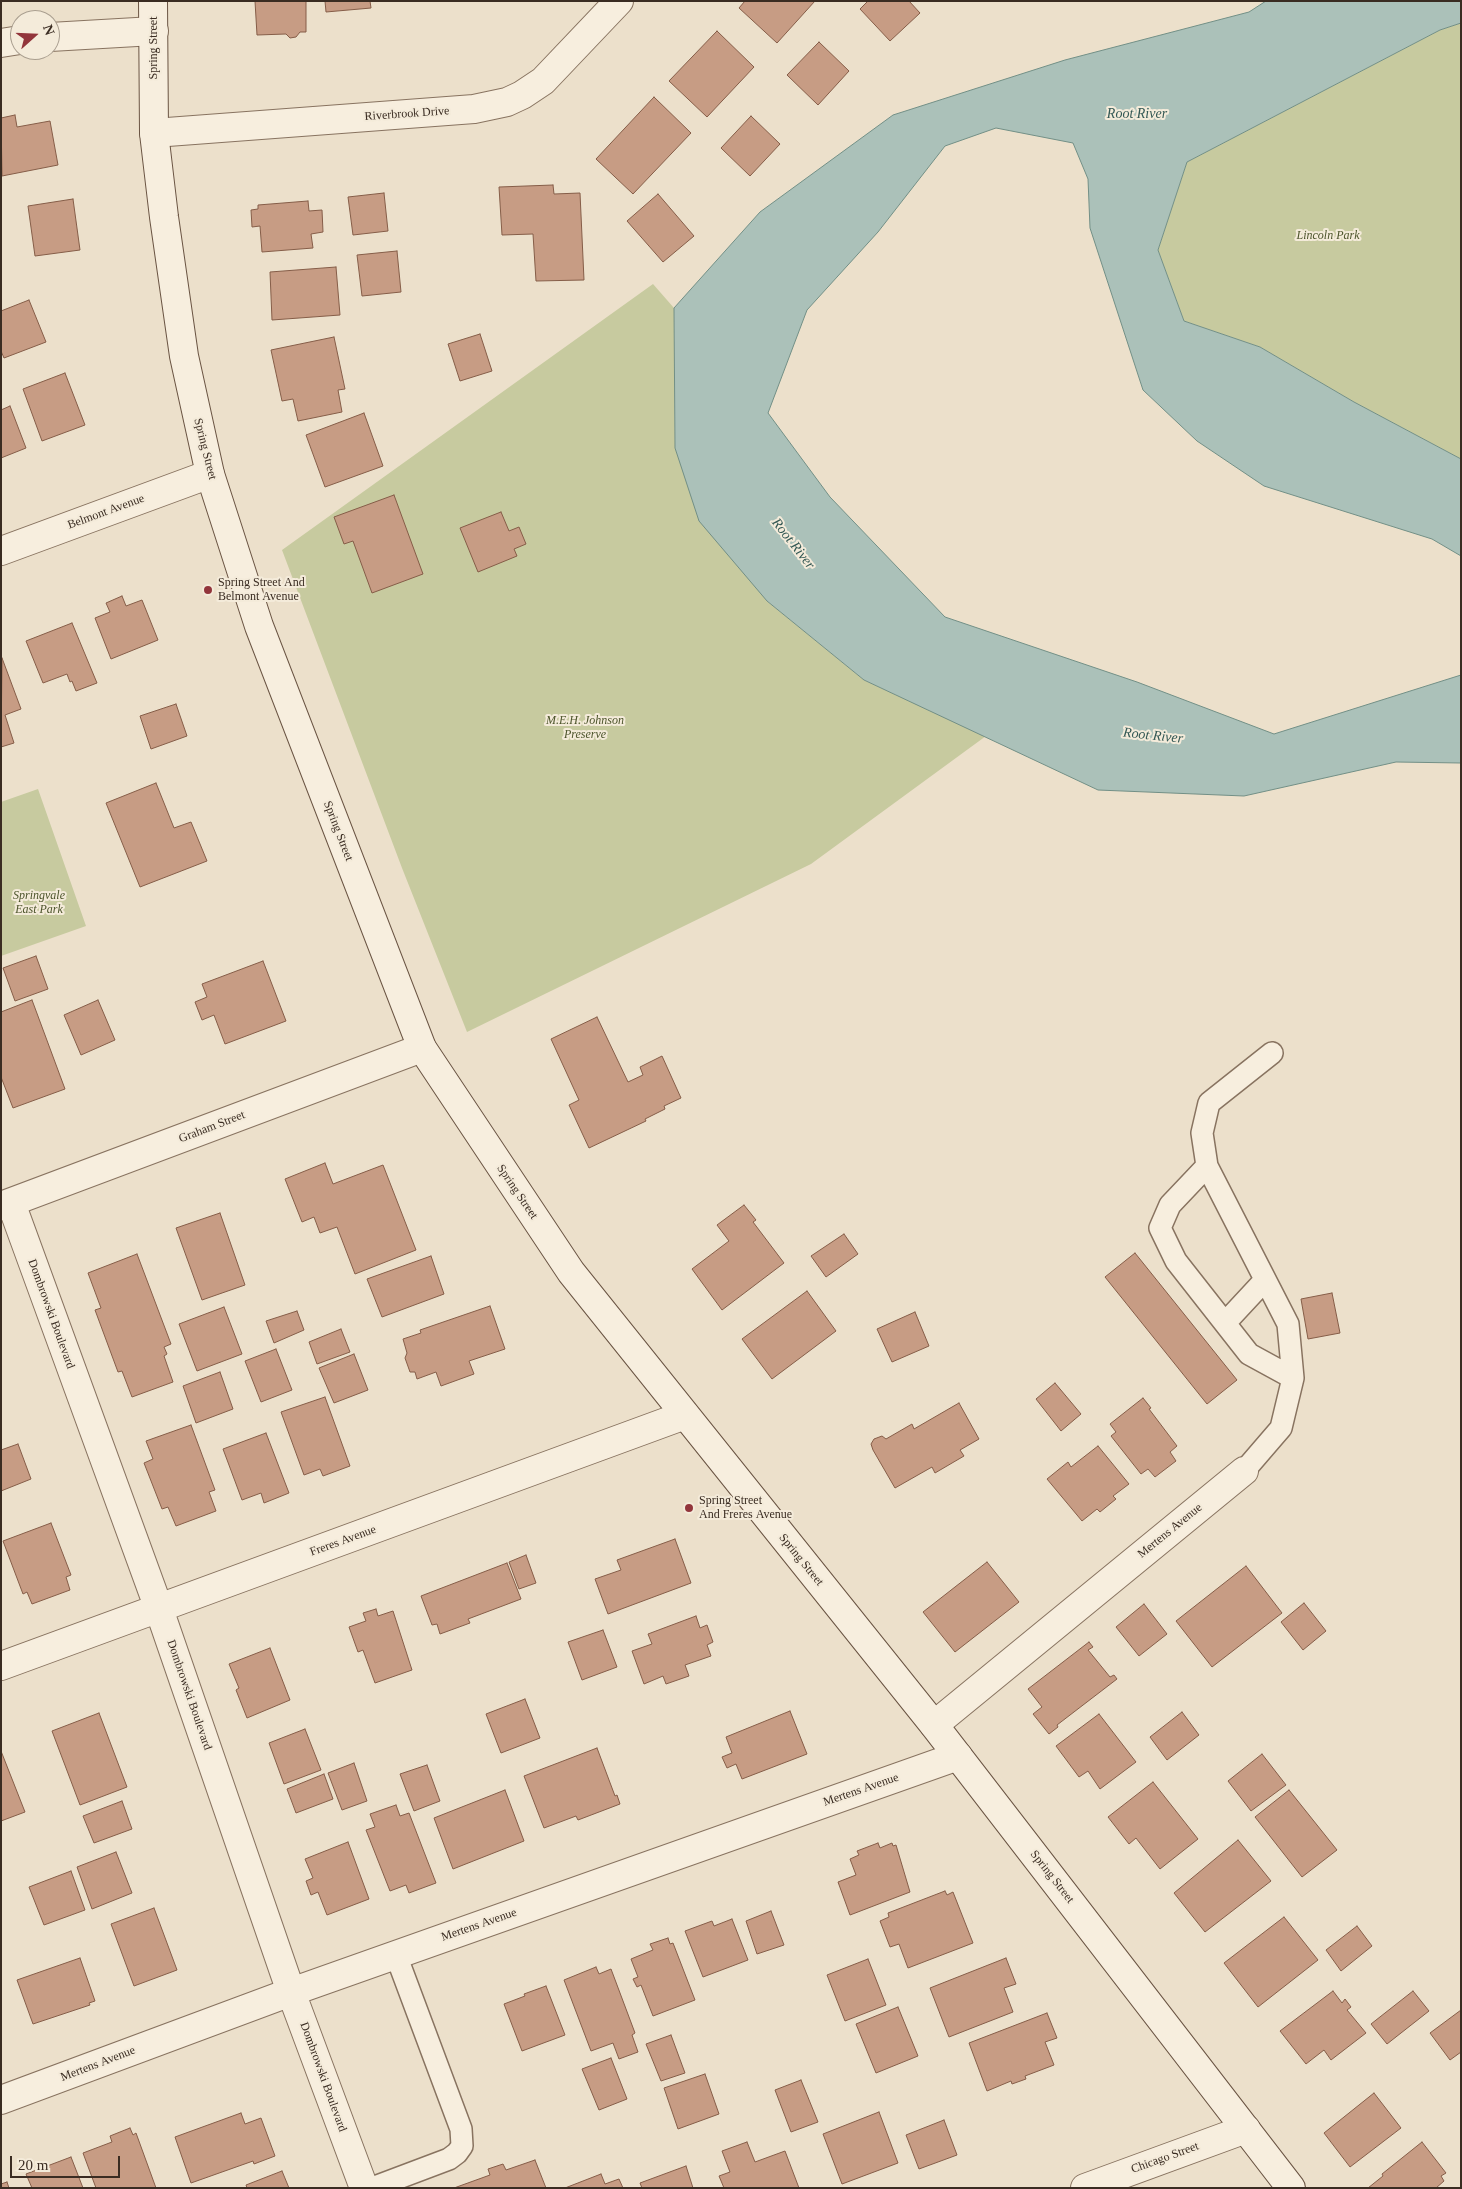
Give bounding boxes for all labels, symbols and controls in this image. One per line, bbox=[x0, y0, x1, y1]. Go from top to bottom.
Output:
north arrow bbox=[10, 10, 60, 60]
street label: Spring Street bbox=[147, 17, 161, 79]
text: N bbox=[40, 23, 57, 37]
street label: Riverbrook Drive bbox=[364, 104, 450, 124]
water label: Root River bbox=[1107, 106, 1167, 122]
park label: Lincoln Park bbox=[1297, 229, 1359, 243]
street label: Spring Street bbox=[190, 417, 220, 481]
street label: Belmont Avenue bbox=[66, 491, 146, 533]
water label: Root River bbox=[768, 515, 818, 573]
place label: Spring Street And Belmont Avenue bbox=[218, 576, 305, 604]
marker: Spring Street And Belmont Avenue bbox=[202, 584, 214, 596]
park label: M.E.H. Johnson Preserve bbox=[546, 714, 624, 742]
water label: Root River bbox=[1122, 724, 1184, 748]
street label: Spring Street bbox=[320, 799, 356, 863]
park label: Springvale East Park bbox=[13, 889, 65, 917]
street label: Graham Street bbox=[177, 1108, 247, 1146]
street label: Spring Street bbox=[493, 1162, 541, 1222]
street label: Dombrowski Boulevard bbox=[24, 1257, 78, 1371]
place label: Spring Street And Freres Avenue bbox=[699, 1494, 792, 1522]
street label: Mertens Avenue bbox=[1135, 1501, 1205, 1561]
marker: Spring Street And Freres Avenue bbox=[683, 1502, 695, 1514]
street label: Freres Avenue bbox=[308, 1522, 378, 1560]
street label: Spring Street bbox=[776, 1531, 826, 1589]
street label: Dombrowski Boulevard bbox=[163, 1638, 215, 1752]
street label: Mertens Avenue bbox=[821, 1770, 901, 1810]
street label: Spring Street bbox=[1027, 1848, 1077, 1906]
street label: Mertens Avenue bbox=[439, 1905, 519, 1945]
street label: Dombrowski Boulevard bbox=[296, 2020, 350, 2134]
street label: Mertens Avenue bbox=[59, 2043, 137, 2085]
street label: Chicago Street bbox=[1129, 2139, 1201, 2177]
scale bar bbox=[12, 2146, 122, 2178]
text: 20 m bbox=[18, 2157, 48, 2173]

